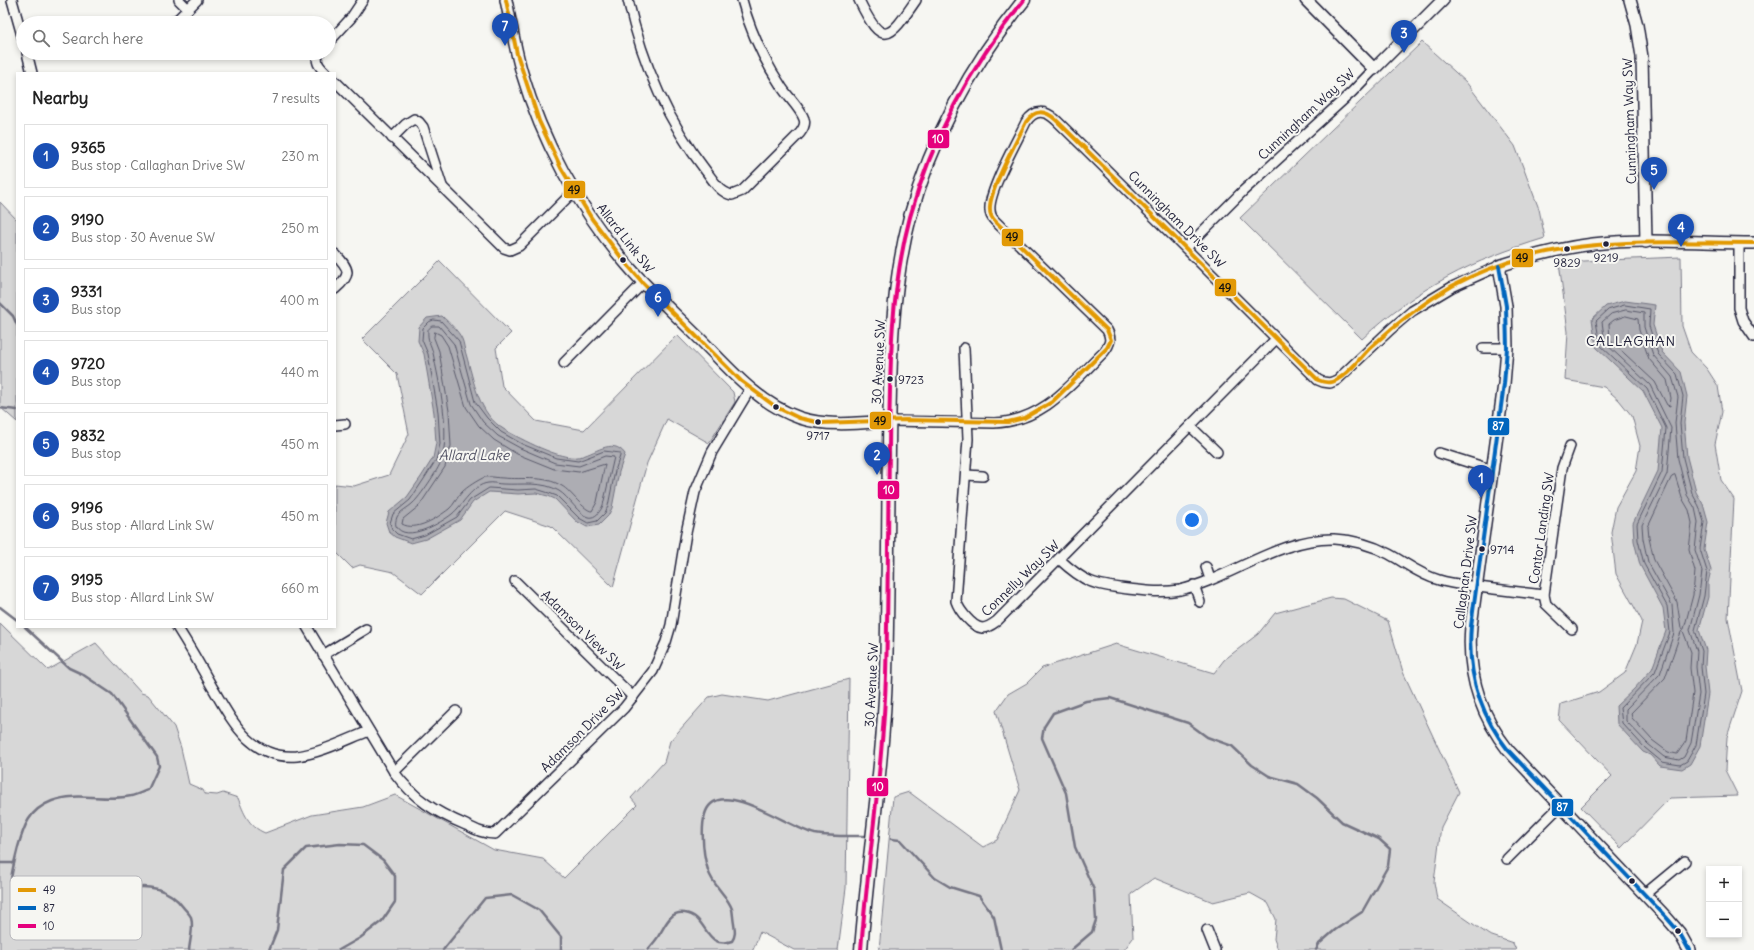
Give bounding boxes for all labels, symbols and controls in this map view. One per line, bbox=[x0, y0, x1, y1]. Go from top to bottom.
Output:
pin: 7 bbox=[492, 13, 518, 46]
search box bbox=[16, 16, 336, 60]
pin: 3 bbox=[1391, 20, 1417, 53]
icon: search bbox=[30, 27, 52, 49]
text: Search here bbox=[62, 29, 143, 48]
street label: Cunningham Way SW bbox=[1619, 57, 1640, 184]
street label: Cunningham Way SW bbox=[1254, 65, 1358, 164]
text: Nearby bbox=[32, 87, 88, 109]
text: 7 results bbox=[272, 90, 320, 107]
line badge: 10 bbox=[927, 129, 950, 149]
text: 10 bbox=[932, 132, 944, 146]
text: 9365 bbox=[71, 138, 105, 157]
text: 1 bbox=[43, 148, 49, 165]
text: 230 m bbox=[281, 148, 319, 165]
text: Bus stop · Callaghan Drive SW bbox=[71, 157, 245, 174]
pin: 5 bbox=[1641, 157, 1667, 190]
street label: Cunningham Drive SW bbox=[1124, 167, 1229, 272]
line badge: 49 bbox=[563, 180, 586, 199]
text: 49 bbox=[568, 183, 580, 197]
street label: Allard Link SW bbox=[593, 200, 658, 277]
text: 9190 bbox=[71, 210, 104, 229]
pin: 4 bbox=[1668, 214, 1694, 247]
text: 2 bbox=[42, 220, 50, 237]
text: 250 m bbox=[281, 220, 319, 237]
line badge: 49 bbox=[1001, 228, 1024, 247]
text: Bus stop · 30 Avenue SW bbox=[71, 229, 215, 246]
text: 49 bbox=[1006, 230, 1018, 244]
marker: 9219 bbox=[1601, 239, 1611, 249]
marker: 9829 bbox=[1562, 244, 1572, 254]
line badge: 49 bbox=[1511, 248, 1534, 268]
place label: 9219 bbox=[1593, 250, 1619, 265]
text: 49 bbox=[1516, 251, 1528, 265]
unlabelled marker bbox=[618, 255, 628, 265]
place label: 9829 bbox=[1553, 255, 1581, 270]
line badge: 49 bbox=[1214, 278, 1237, 297]
text: 49 bbox=[1219, 281, 1231, 295]
text: 9331 bbox=[71, 282, 102, 301]
pin: 6 bbox=[645, 284, 671, 317]
text: 3 bbox=[42, 292, 50, 309]
text: 400 m bbox=[280, 292, 319, 309]
text: Bus stop bbox=[71, 301, 121, 318]
street label: 30 Avenue SW bbox=[868, 319, 889, 405]
district label: CALLAGHAN bbox=[1586, 332, 1676, 350]
text: 9720 bbox=[71, 354, 105, 373]
text: 4 bbox=[42, 364, 50, 381]
text: 440 m bbox=[281, 364, 319, 381]
place label: 9723 bbox=[898, 372, 924, 387]
text: Bus stop bbox=[71, 373, 121, 390]
marker: 9723 bbox=[885, 374, 895, 384]
unlabelled marker bbox=[771, 402, 781, 412]
line badge: 49 bbox=[869, 411, 892, 430]
text: 49 bbox=[874, 414, 886, 428]
marker: 9717 bbox=[813, 417, 823, 427]
line badge: 87 bbox=[1487, 417, 1510, 436]
text: 87 bbox=[1492, 419, 1504, 433]
text: 9832 bbox=[71, 426, 105, 445]
place label: 9717 bbox=[806, 428, 830, 443]
text: 5 bbox=[42, 436, 50, 453]
text: 450 m bbox=[281, 436, 319, 453]
pin: 2 bbox=[864, 442, 890, 475]
text: Bus stop bbox=[71, 445, 121, 462]
water label: Allard Lake bbox=[439, 446, 511, 464]
pin: 1 bbox=[1468, 465, 1494, 498]
street label: Contor Landing SW bbox=[1525, 471, 1558, 585]
line badge: 10 bbox=[877, 480, 900, 500]
text: 10 bbox=[883, 483, 895, 497]
text: 9196 bbox=[71, 498, 103, 517]
text: 6 bbox=[42, 508, 50, 525]
text: 450 m bbox=[281, 508, 319, 525]
your location bbox=[1182, 510, 1202, 530]
street label: Callaghan Drive SW bbox=[1450, 514, 1481, 630]
text: Bus stop · Allard Link SW bbox=[71, 517, 214, 534]
street label: Connelly Way SW bbox=[978, 537, 1063, 620]
place label: 9714 bbox=[1490, 542, 1515, 557]
marker: 9714 bbox=[1477, 544, 1487, 554]
text: 9195 bbox=[71, 570, 103, 589]
text: 7 bbox=[43, 580, 49, 597]
text: 660 m bbox=[281, 580, 319, 597]
street label: Adamson View SW bbox=[538, 586, 628, 674]
text: Bus stop · Allard Link SW bbox=[71, 589, 214, 606]
street label: 30 Avenue SW bbox=[861, 642, 882, 728]
street label: Adamson Drive SW bbox=[537, 685, 628, 776]
line badge: 10 bbox=[866, 777, 889, 797]
text: 10 bbox=[872, 780, 884, 794]
line badge: 87 bbox=[1551, 798, 1574, 817]
text: 87 bbox=[1556, 800, 1568, 814]
map controls bbox=[1706, 866, 1742, 938]
button: + bbox=[1706, 866, 1742, 902]
legend bbox=[10, 876, 142, 940]
unlabelled marker bbox=[1627, 876, 1637, 886]
text: 49 bbox=[43, 883, 56, 897]
text: 87 bbox=[43, 901, 55, 915]
button: − bbox=[1706, 902, 1742, 938]
text: 10 bbox=[43, 919, 55, 933]
unlabelled marker bbox=[1673, 926, 1683, 936]

